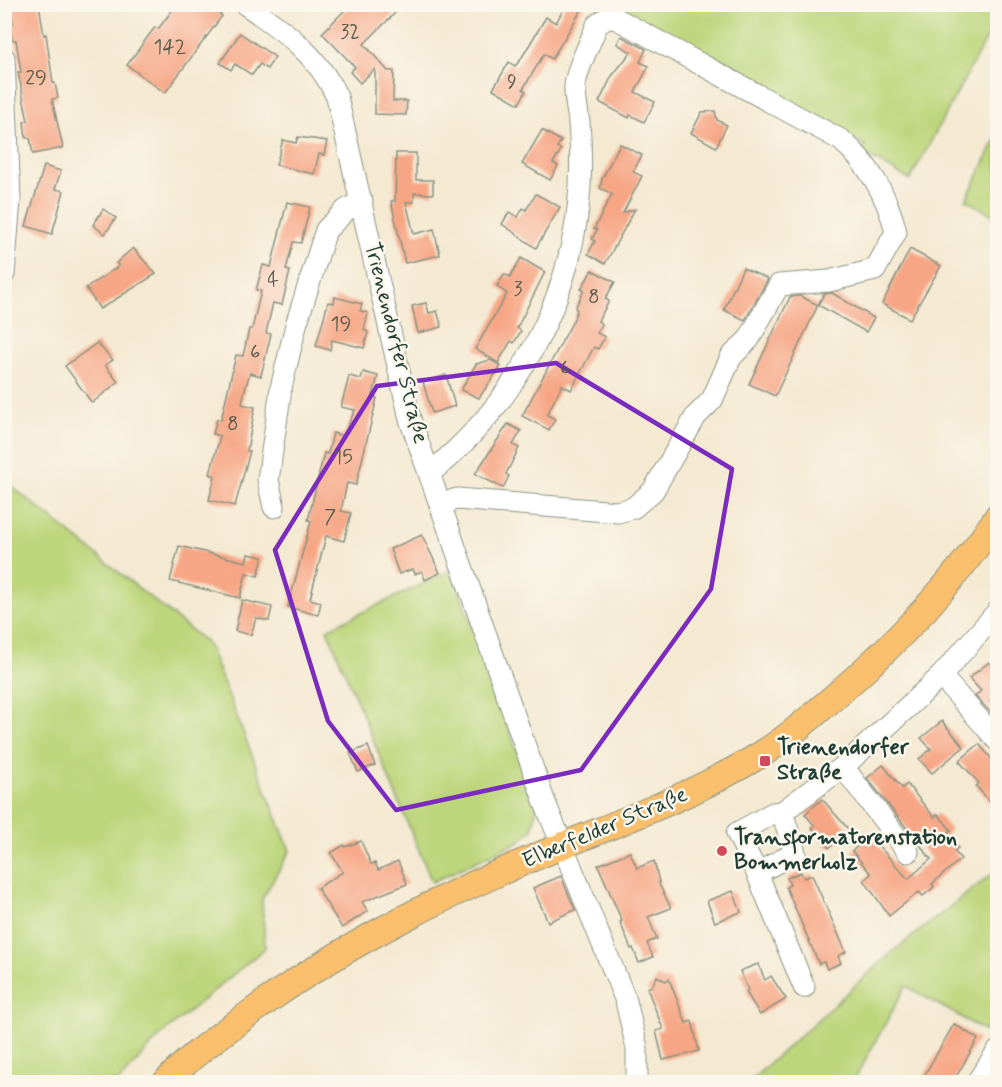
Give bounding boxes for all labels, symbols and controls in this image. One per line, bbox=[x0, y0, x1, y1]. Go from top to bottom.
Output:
house number: 32 bbox=[340, 19, 360, 46]
house number: 142 bbox=[154, 34, 187, 61]
house number: 29 bbox=[25, 65, 47, 92]
house number: 9 bbox=[507, 69, 517, 96]
street label: Trienendorfer Straße bbox=[357, 240, 435, 447]
house number: 4 bbox=[267, 267, 279, 294]
house number: 3 bbox=[513, 276, 523, 303]
house number: 8 bbox=[588, 284, 600, 311]
house number: 19 bbox=[331, 311, 351, 338]
house number: 6 bbox=[250, 339, 260, 366]
house number: 6 bbox=[560, 355, 570, 382]
house number: 8 bbox=[227, 411, 239, 438]
house number: 15 bbox=[333, 444, 353, 471]
house number: 7 bbox=[324, 504, 336, 531]
place label: Trienendorfer Straße bbox=[777, 734, 910, 787]
marker: Trienendorfer Straße bbox=[758, 754, 772, 768]
street label: Elberfelder Straße bbox=[518, 780, 692, 875]
place label: Transformatorenstation Bommerholz bbox=[734, 824, 957, 877]
marker: Transformatorenstation Bommerholz bbox=[715, 844, 729, 858]

